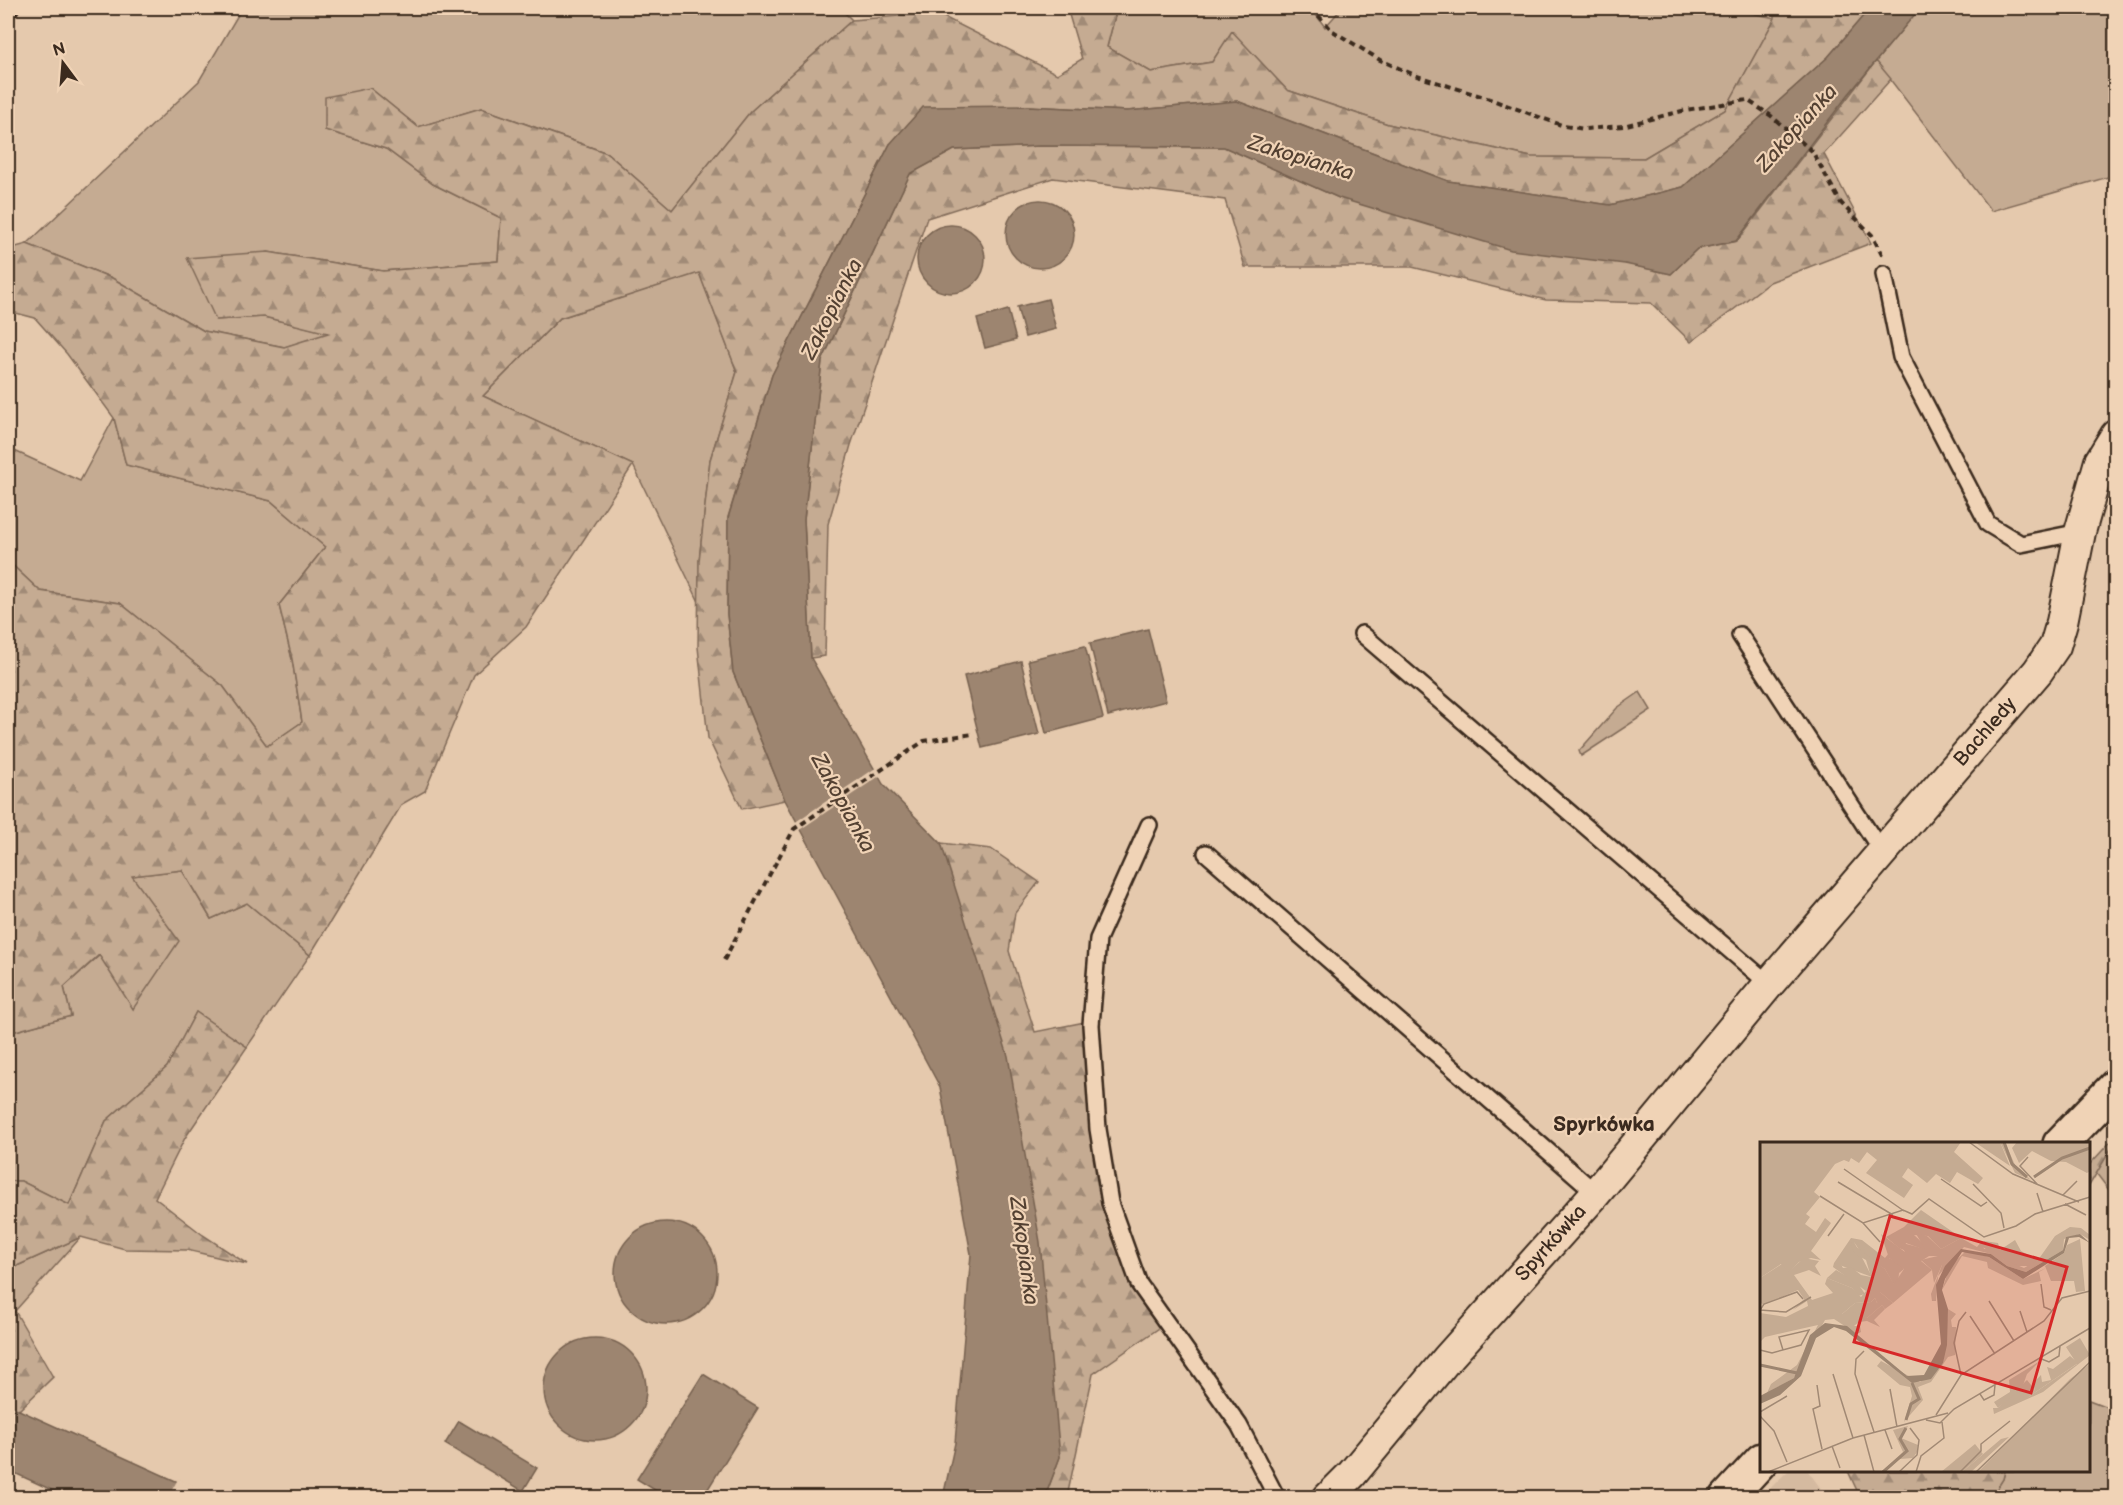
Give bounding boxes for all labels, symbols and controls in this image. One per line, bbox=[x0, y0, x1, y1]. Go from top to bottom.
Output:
north arrow bbox=[33, 33, 93, 93]
text: N bbox=[51, 39, 68, 61]
water label: Zakopianka bbox=[1751, 79, 1843, 178]
water label: Zakopianka bbox=[1244, 130, 1357, 186]
water label: Zakopianka bbox=[796, 255, 868, 364]
street label: Bachledy bbox=[1949, 693, 2021, 771]
water label: Zakopianka bbox=[805, 748, 880, 857]
district label: Spyrkówka bbox=[1553, 1112, 1655, 1137]
inset map bbox=[1760, 1142, 2090, 1472]
water label: Zakopianka bbox=[1004, 1194, 1044, 1307]
street label: Spyrkówka bbox=[1510, 1200, 1592, 1286]

